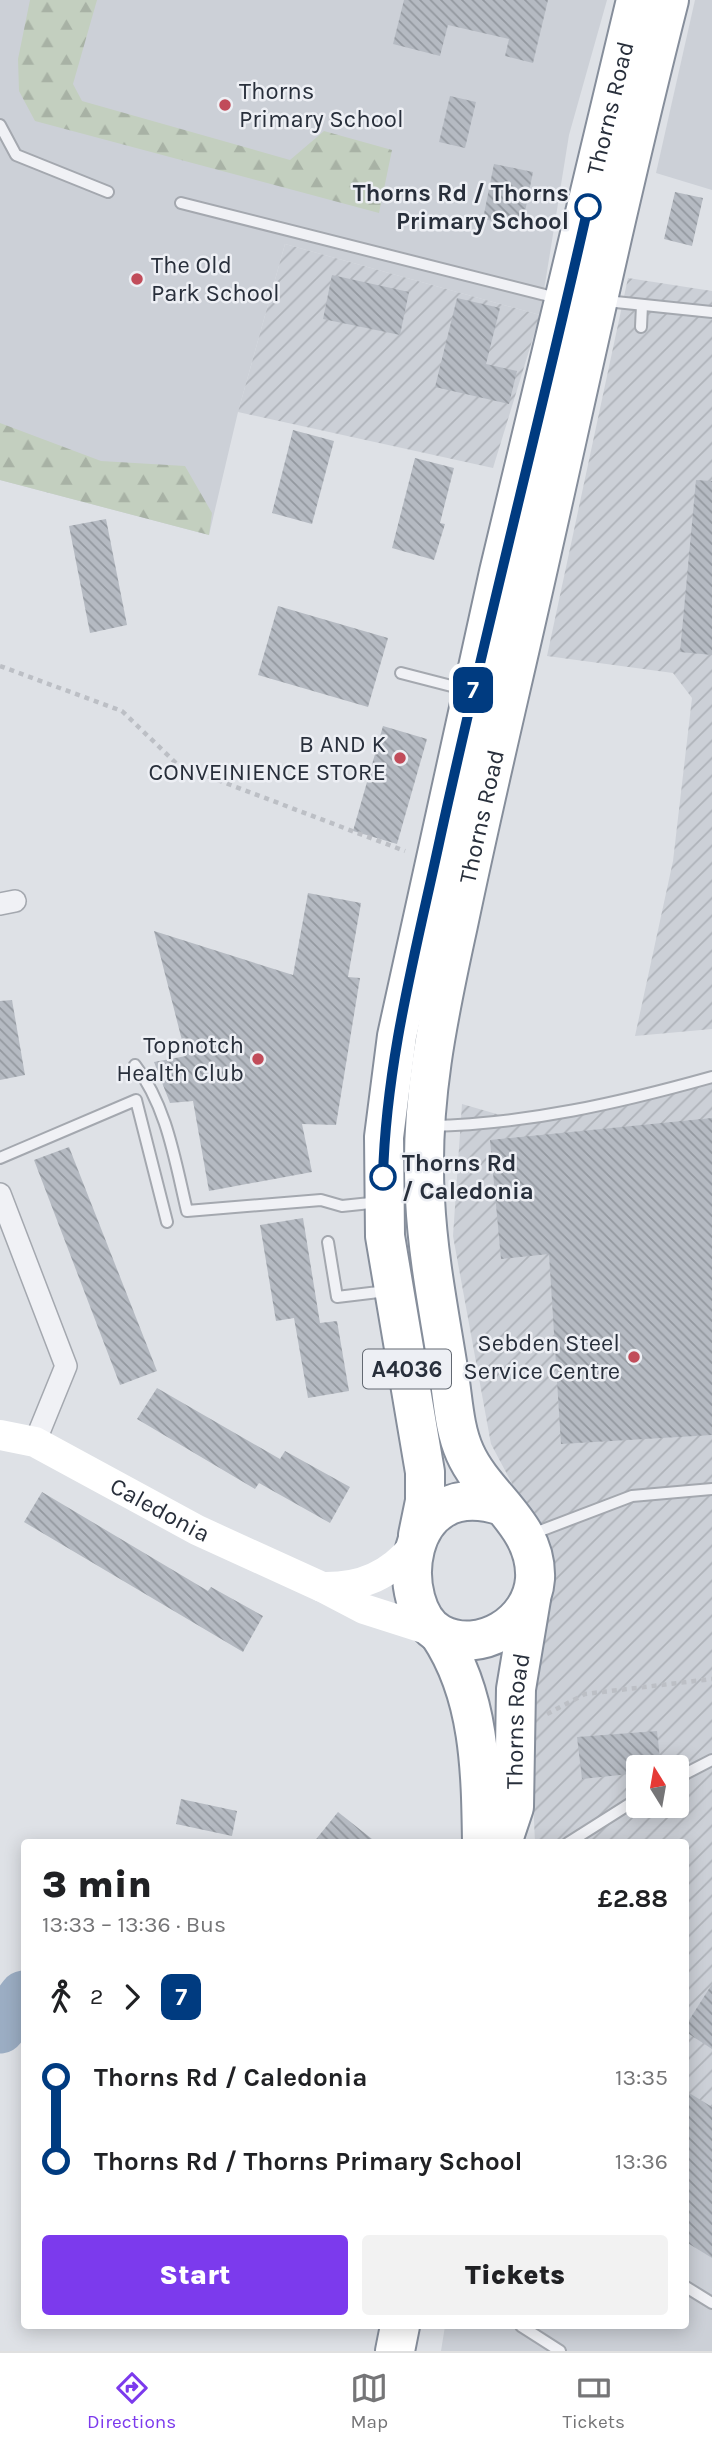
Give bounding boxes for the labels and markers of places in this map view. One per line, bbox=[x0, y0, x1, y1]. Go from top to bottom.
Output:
place label: Thorns Primary School bbox=[239, 77, 404, 133]
marker: Thorns Primary School bbox=[217, 97, 233, 113]
place label: Thorns Rd / Thorns Primary School bbox=[353, 179, 569, 235]
marker: Thorns Rd / Thorns Primary School bbox=[575, 194, 601, 220]
place label: The Old Park School bbox=[151, 251, 280, 307]
marker: The Old Park School bbox=[129, 271, 145, 287]
place label: B AND K CONVEINIENCE STORE bbox=[149, 730, 386, 786]
marker: B AND K CONVEINIENCE STORE bbox=[392, 750, 408, 766]
place label: Topnotch Health Club bbox=[116, 1031, 244, 1087]
marker: Topnotch Health Club bbox=[250, 1051, 266, 1067]
place label: Thorns Rd / Caledonia bbox=[402, 1149, 534, 1205]
marker: Thorns Rd / Caledonia bbox=[370, 1164, 396, 1190]
place label: Sebden Steel Service Centre bbox=[463, 1329, 620, 1385]
marker: Sebden Steel Service Centre bbox=[626, 1349, 642, 1365]

